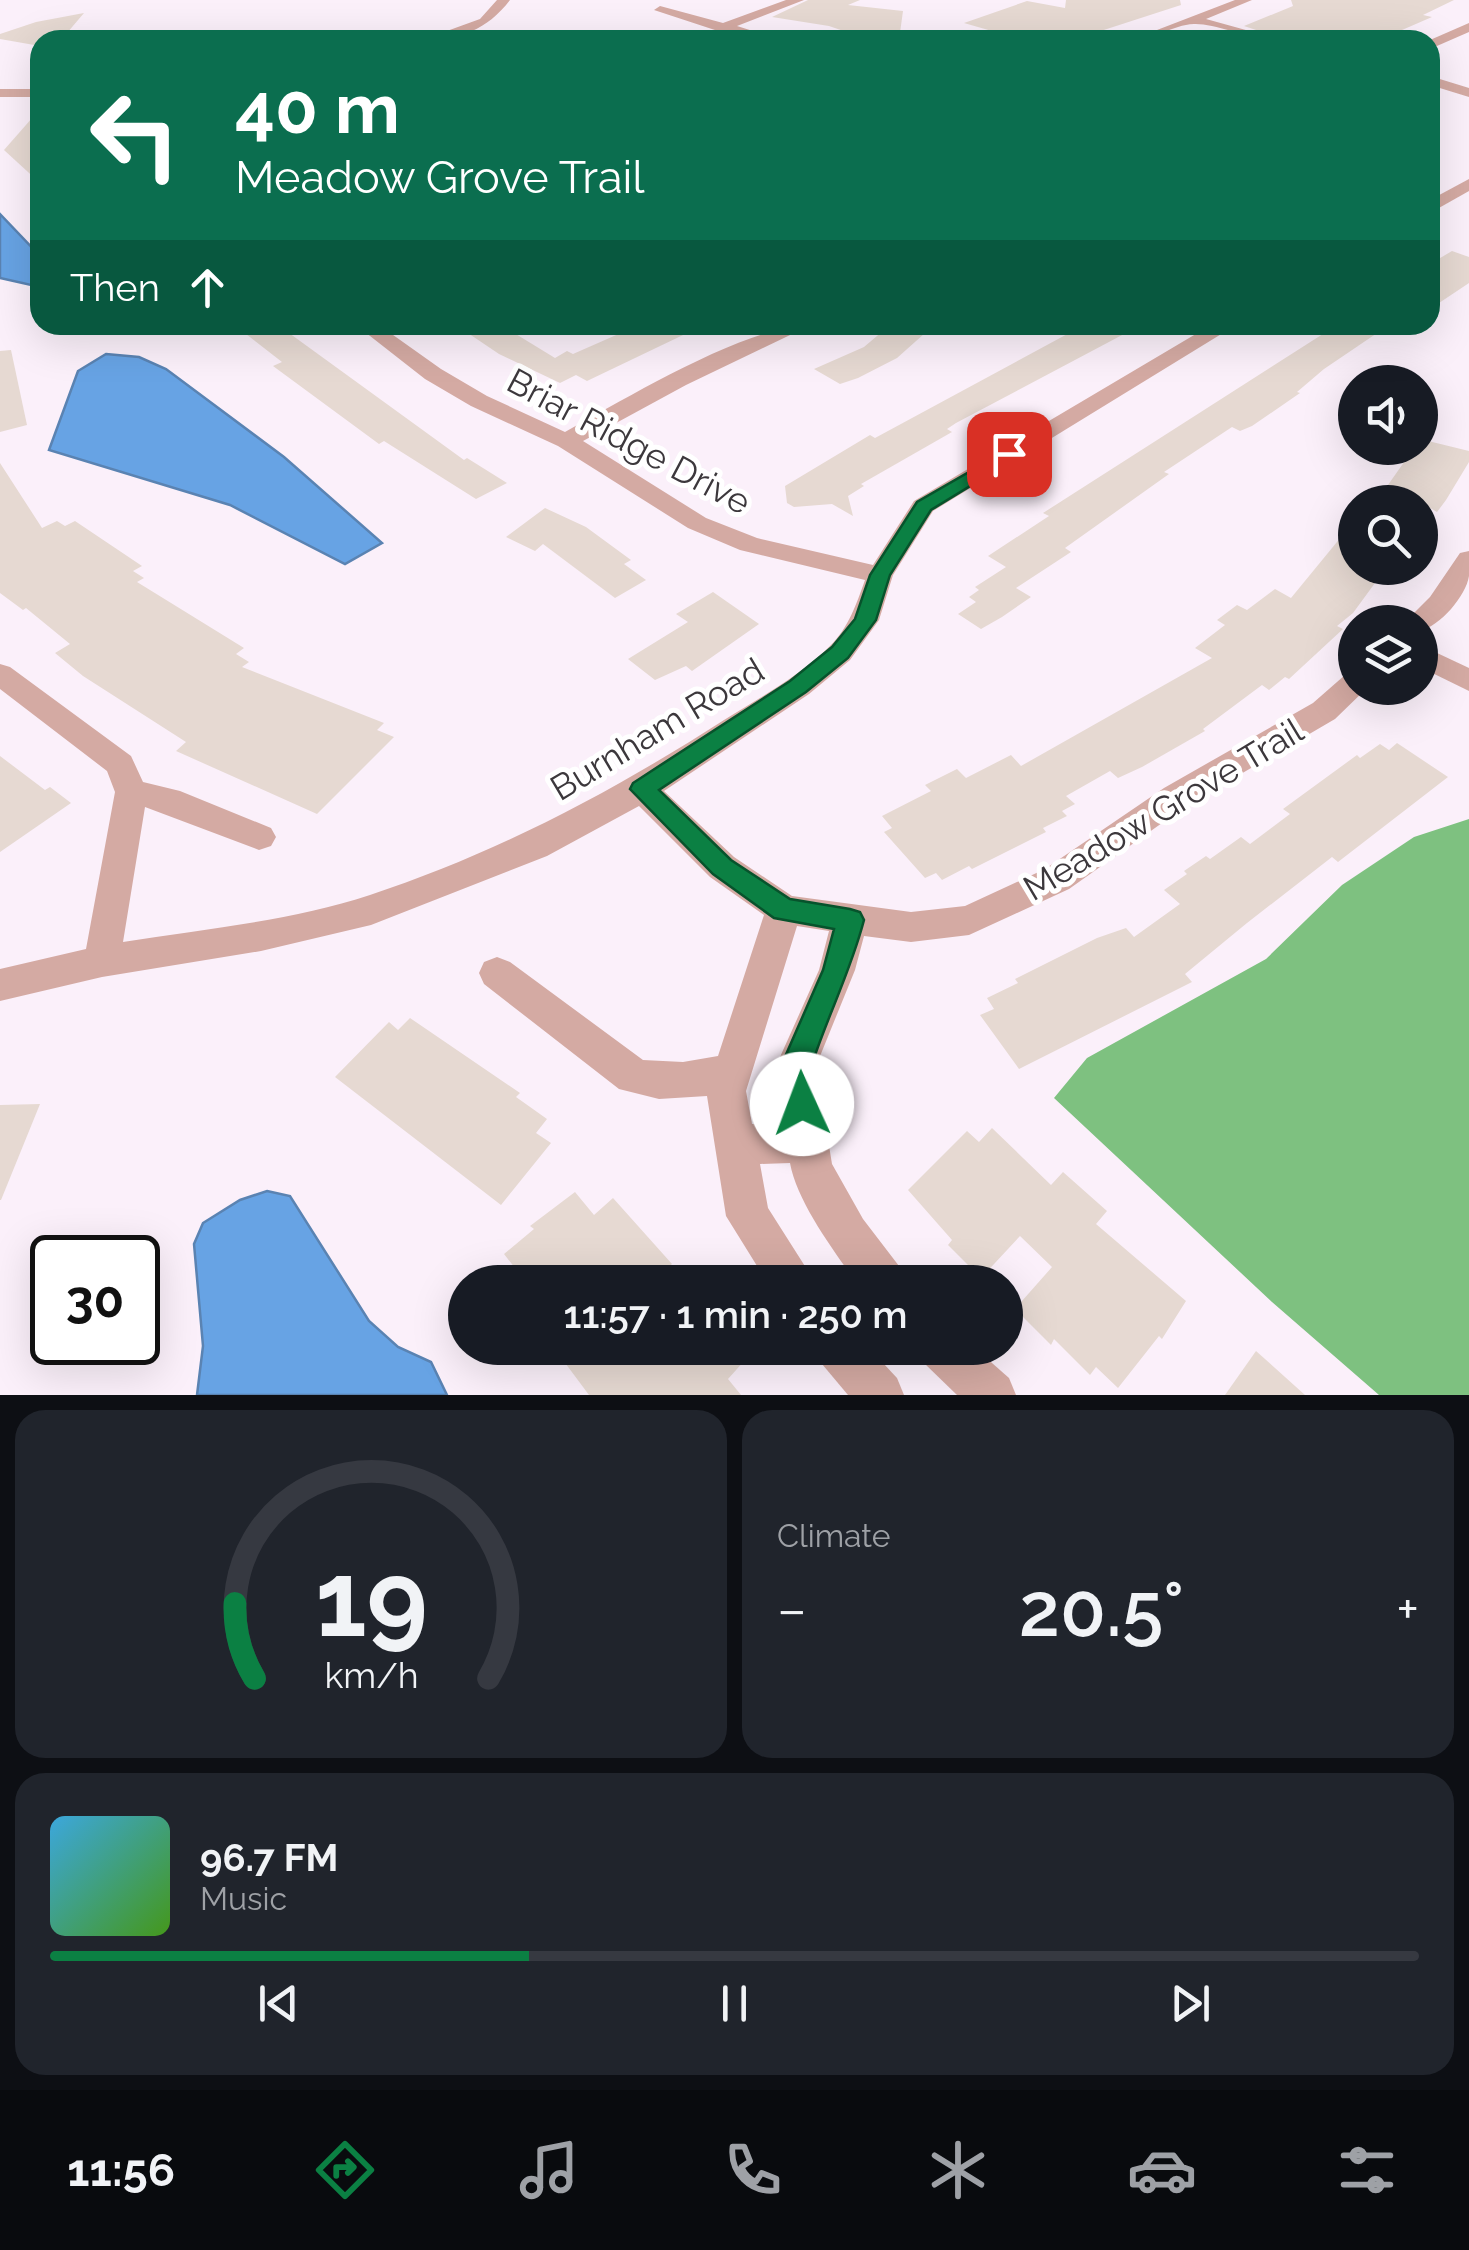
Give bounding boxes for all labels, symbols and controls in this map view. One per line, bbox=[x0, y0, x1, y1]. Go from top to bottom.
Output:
text: 40 m bbox=[235, 67, 400, 149]
icon: left bbox=[70, 70, 200, 200]
text: Meadow Grove Trail bbox=[235, 151, 644, 204]
icon: ahead bbox=[180, 260, 235, 315]
text: Then bbox=[70, 265, 160, 310]
street label: Briar Ridge Drive bbox=[500, 360, 758, 522]
map controls bbox=[1338, 365, 1438, 705]
button: sound bbox=[1338, 365, 1438, 465]
pin bbox=[967, 412, 1052, 497]
icon: arrive bbox=[982, 427, 1037, 482]
button: search bbox=[1338, 485, 1438, 585]
button: layers bbox=[1338, 605, 1438, 705]
street label: Burnham Road bbox=[543, 649, 771, 809]
street label: Meadow Grove Trail bbox=[1016, 709, 1310, 909]
position arrow bbox=[750, 1052, 854, 1156]
speed limit sign: 30 bbox=[30, 1235, 160, 1365]
text: 11:57 · 1 min · 250 m bbox=[564, 1292, 907, 1337]
text: Climate bbox=[777, 1517, 891, 1554]
text: 19 bbox=[315, 1538, 427, 1660]
text: 20.5° bbox=[1019, 1565, 1184, 1654]
text: − bbox=[777, 1577, 807, 1642]
text: + bbox=[1396, 1577, 1419, 1642]
text: km/h bbox=[324, 1654, 418, 1696]
text: 96.7 FM bbox=[200, 1835, 338, 1880]
text: Music bbox=[200, 1880, 287, 1917]
icon: previous bbox=[251, 1976, 306, 2031]
icon: pause bbox=[707, 1976, 762, 2031]
icon: next bbox=[1163, 1976, 1218, 2031]
icon: directions bbox=[310, 2135, 380, 2205]
icon: music bbox=[514, 2135, 584, 2205]
icon: phone bbox=[718, 2135, 788, 2205]
icon: climate bbox=[923, 2135, 993, 2205]
icon: car bbox=[1127, 2135, 1197, 2205]
icon: filters bbox=[1332, 2135, 1402, 2205]
text: 11:56 bbox=[67, 2144, 175, 2197]

